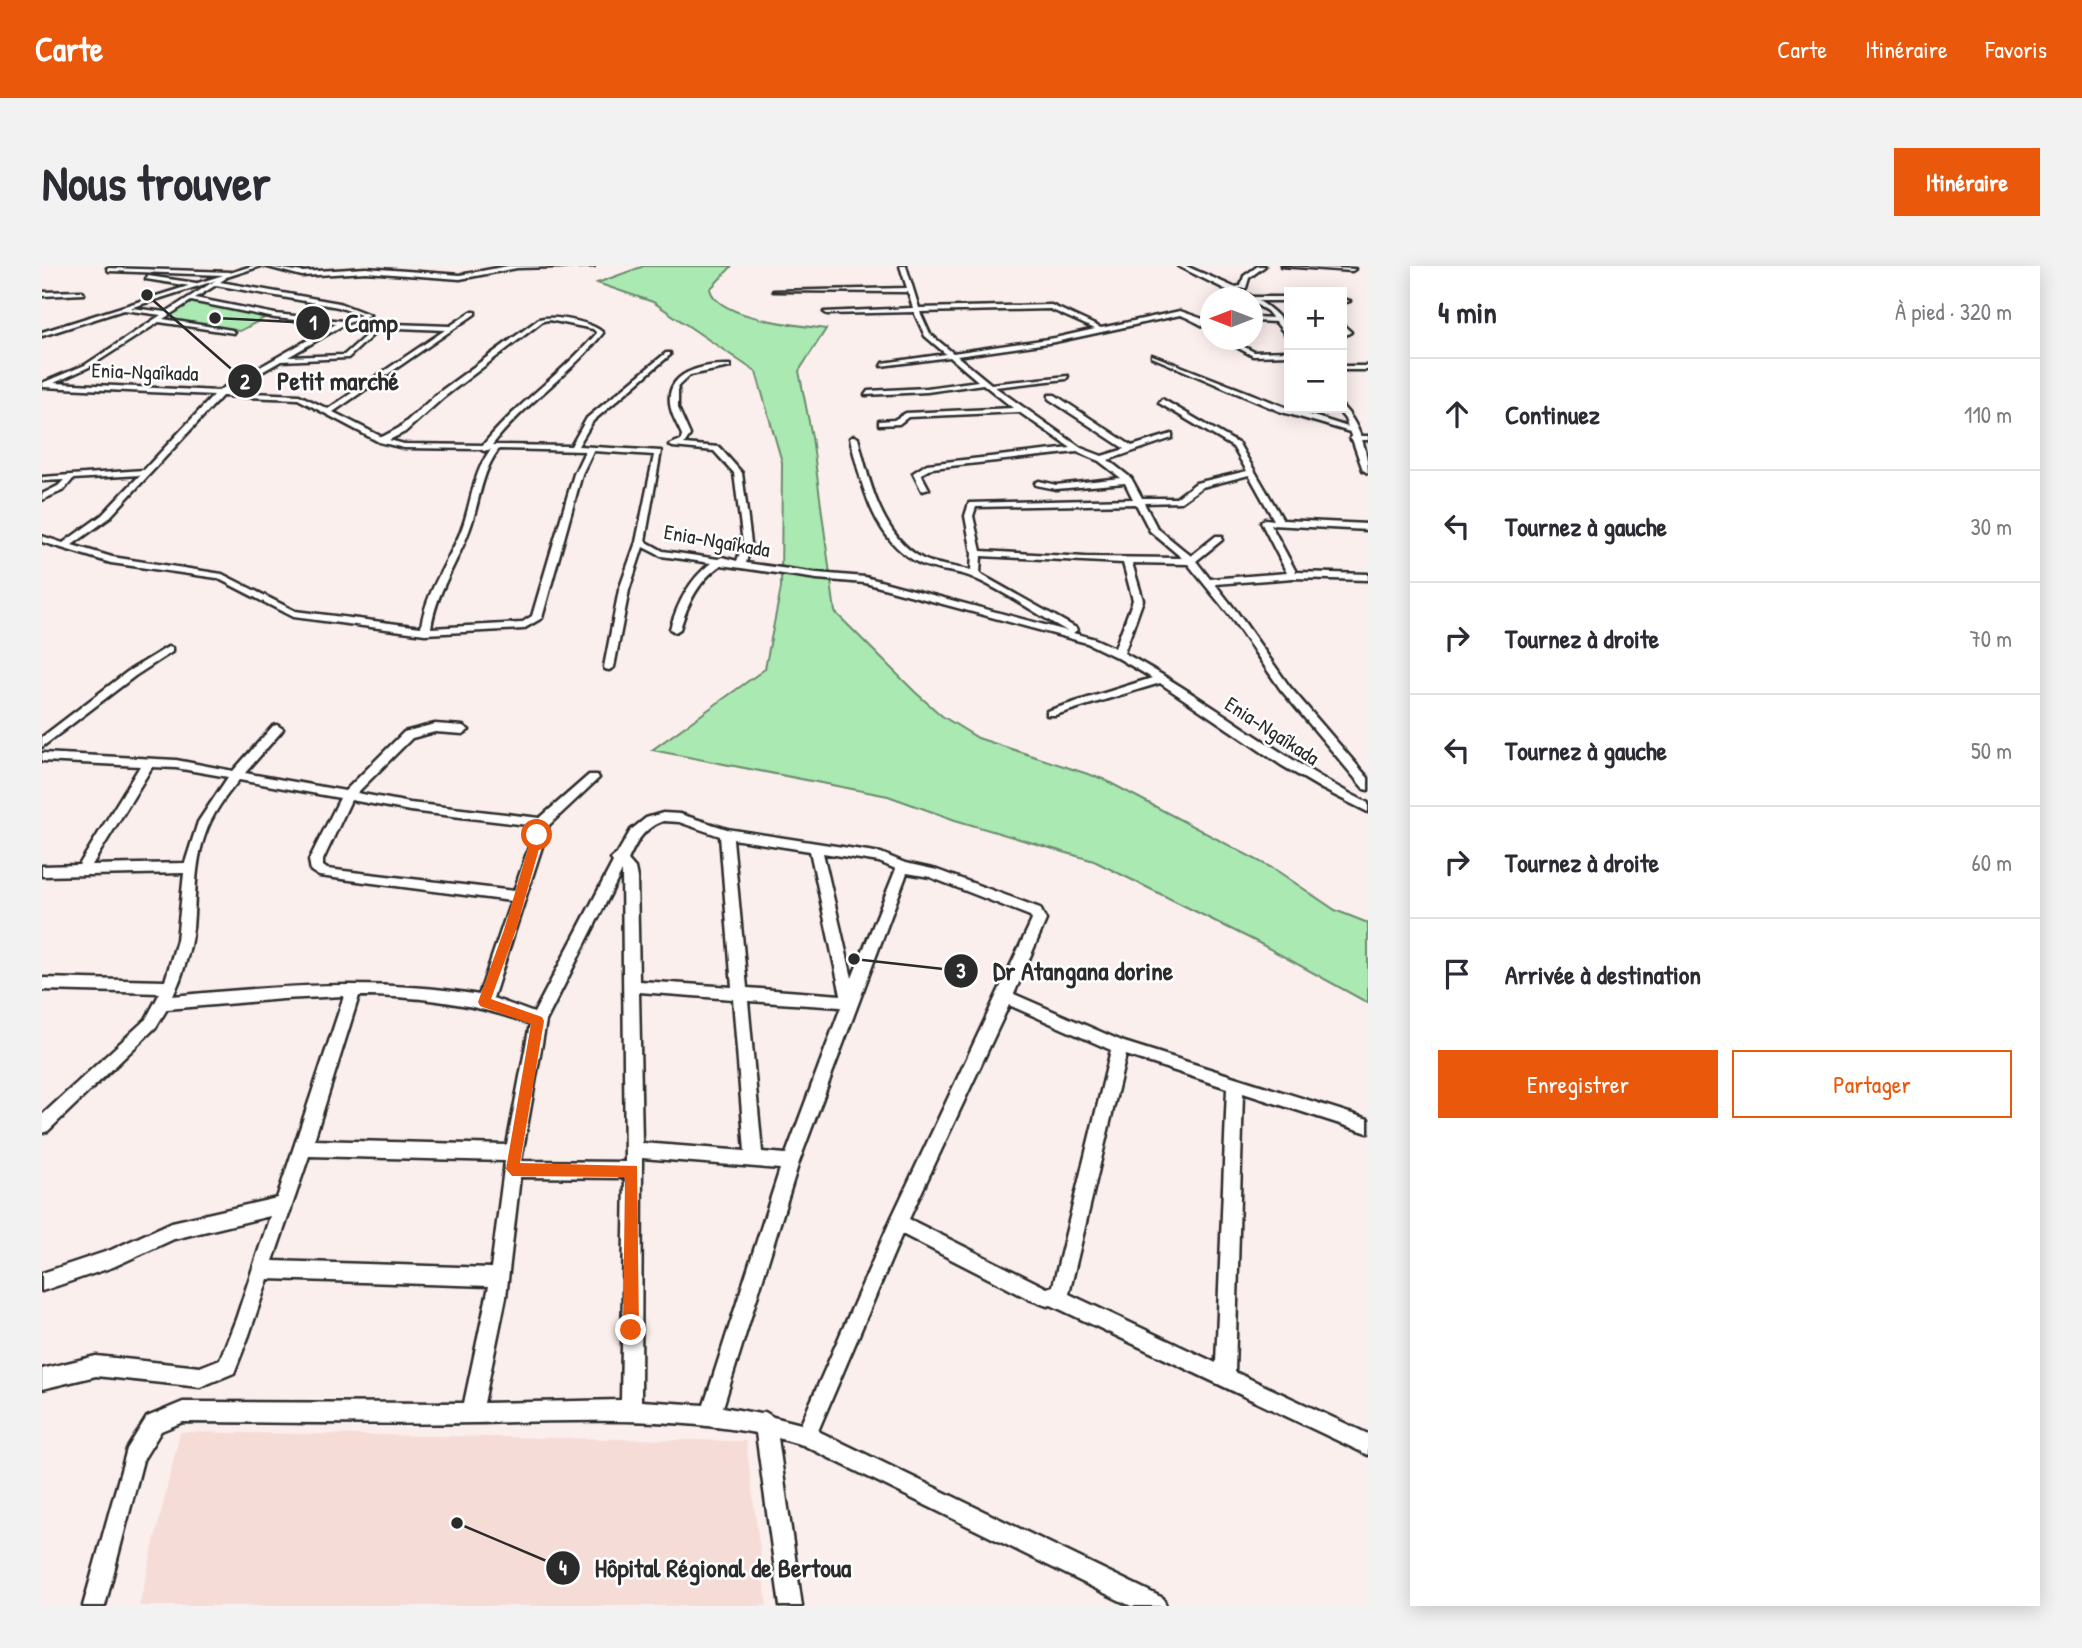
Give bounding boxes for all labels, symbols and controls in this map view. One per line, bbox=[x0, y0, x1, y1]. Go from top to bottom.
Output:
text: Carte bbox=[35, 27, 103, 71]
text: Carte bbox=[1777, 33, 1827, 65]
text: Itinéraire bbox=[1865, 33, 1947, 65]
text: Favoris bbox=[1985, 33, 2047, 65]
button: Itinéraire bbox=[1894, 148, 2040, 216]
text: Nous trouver bbox=[42, 149, 271, 215]
north arrow bbox=[1200, 287, 1263, 350]
map controls bbox=[1284, 287, 1347, 413]
button: + bbox=[1284, 287, 1347, 350]
text: 4 min bbox=[1438, 292, 1497, 332]
text: À pied · 320 m bbox=[1895, 296, 2012, 327]
callout: Camp bbox=[296, 300, 412, 347]
text: Camp bbox=[344, 305, 398, 341]
text: 1 bbox=[309, 308, 317, 337]
button: − bbox=[1284, 350, 1347, 413]
street label: Enia-Ngaîkada bbox=[91, 355, 199, 388]
callout: Petit marché bbox=[228, 358, 413, 405]
text: Petit marché bbox=[277, 363, 400, 398]
text: 2 bbox=[240, 367, 250, 396]
icon: ahead bbox=[1438, 395, 1476, 433]
text: Continuez bbox=[1505, 397, 1600, 432]
text: 110 m bbox=[1964, 399, 2012, 430]
icon: left bbox=[1438, 507, 1476, 545]
text: Tournez à gauche bbox=[1505, 509, 1667, 544]
text: 30 m bbox=[1970, 511, 2012, 542]
street label: Enia-Ngaîkada bbox=[662, 517, 772, 564]
icon: right bbox=[1438, 619, 1476, 657]
text: Tournez à droite bbox=[1505, 621, 1659, 656]
text: 70 m bbox=[1969, 623, 2012, 654]
street label: Enia-Ngaîkada bbox=[1219, 689, 1325, 772]
icon: left bbox=[1438, 731, 1476, 769]
text: Tournez à gauche bbox=[1505, 733, 1667, 768]
text: 50 m bbox=[1971, 735, 2012, 766]
route start bbox=[521, 819, 552, 850]
icon: right bbox=[1438, 843, 1476, 881]
text: Tournez à droite bbox=[1505, 845, 1659, 880]
text: 60 m bbox=[1972, 847, 2012, 878]
callout: Dr Atangana dorine bbox=[944, 948, 1187, 995]
text: Dr Atangana dorine bbox=[993, 953, 1174, 989]
icon: arrive bbox=[1438, 955, 1476, 993]
text: 3 bbox=[956, 956, 966, 985]
text: Arrivée à destination bbox=[1505, 957, 1701, 992]
button: Enregistrer bbox=[1438, 1050, 1718, 1118]
button: Partager bbox=[1732, 1050, 2012, 1118]
route end bbox=[615, 1314, 646, 1345]
callout: Hôpital Régional de Bertoua bbox=[546, 1544, 865, 1591]
text: Hôpital Régional de Bertoua bbox=[595, 1550, 852, 1586]
text: 4 bbox=[559, 1553, 567, 1582]

